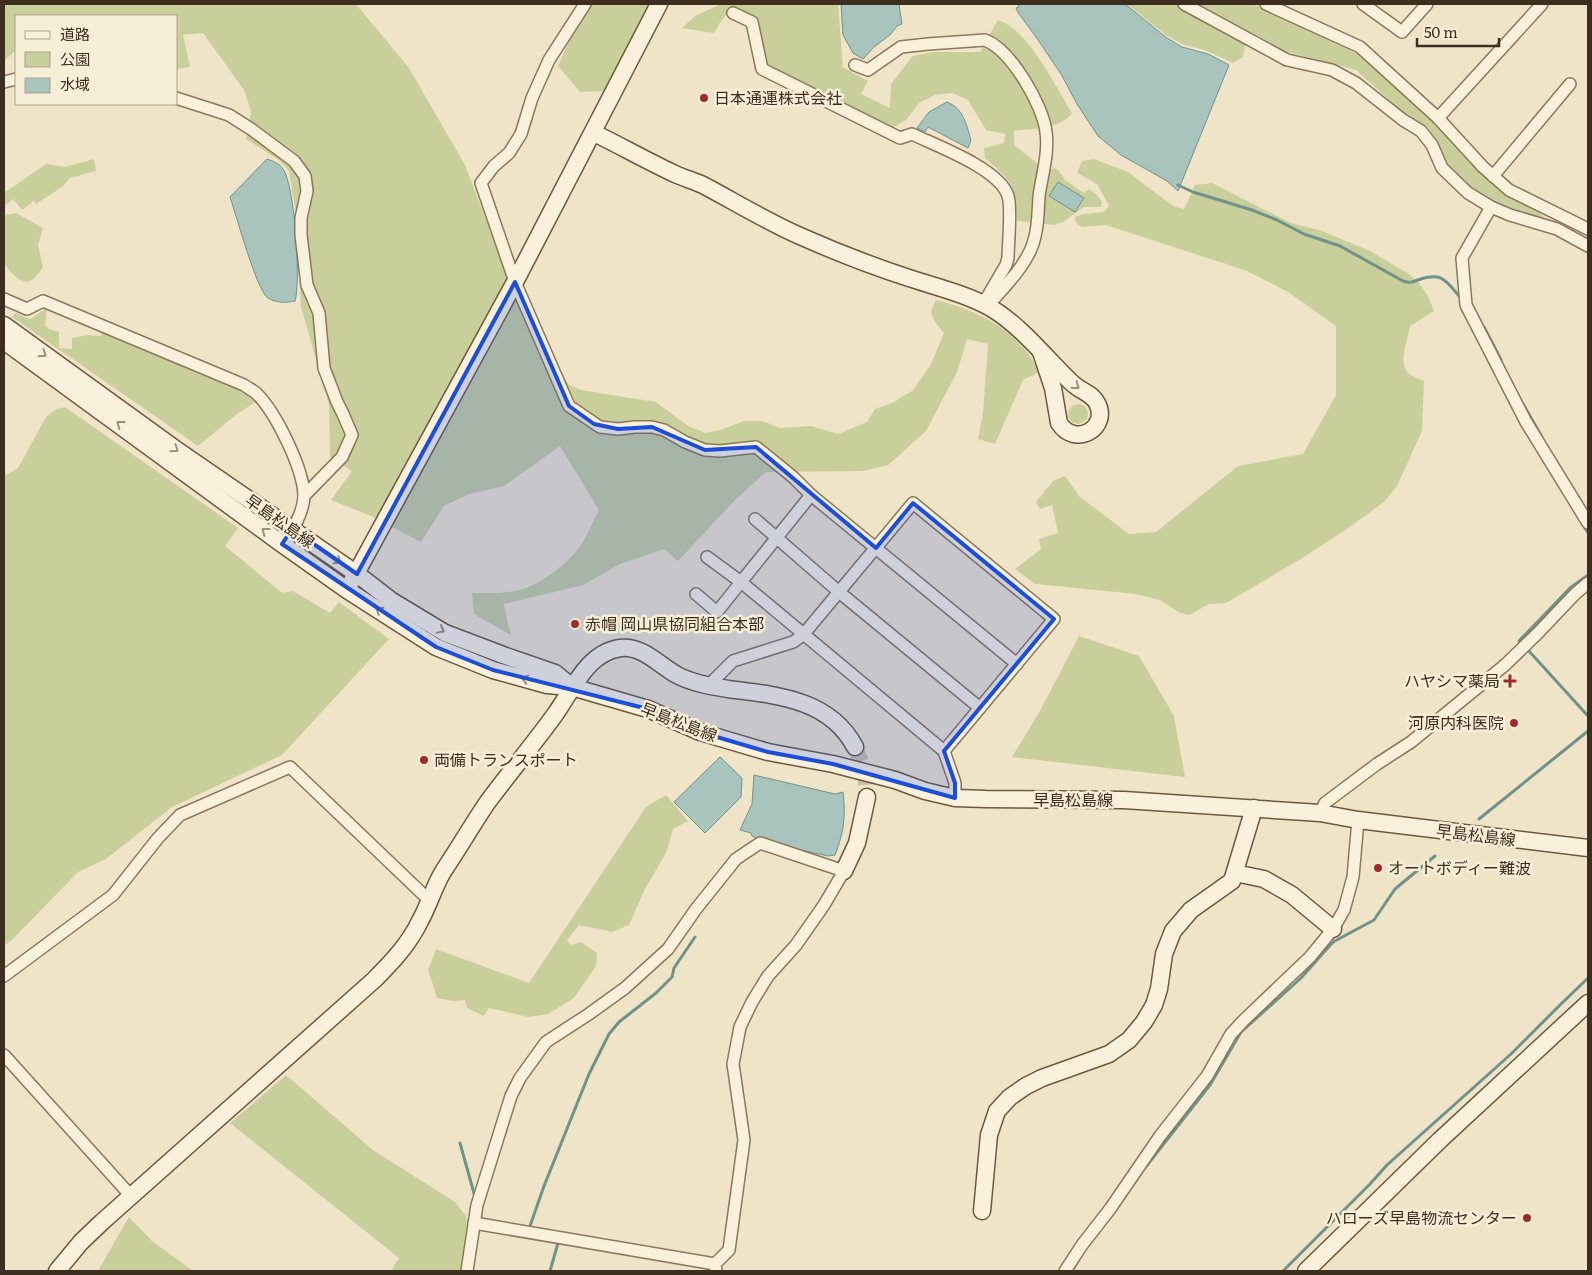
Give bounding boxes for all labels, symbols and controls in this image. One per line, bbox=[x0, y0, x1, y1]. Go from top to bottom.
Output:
legend bbox=[15, 15, 178, 105]
scale bar bbox=[1417, 15, 1500, 47]
text: 50 m bbox=[1424, 20, 1458, 43]
text: 道路 bbox=[60, 22, 90, 45]
text: 公園 bbox=[60, 47, 90, 70]
text: 水域 bbox=[60, 72, 90, 95]
place label: 日本通運株式会社 bbox=[714, 85, 842, 109]
marker: 日本通運株式会社 bbox=[698, 92, 710, 104]
one-way arrow bbox=[37, 348, 47, 357]
one-way arrow bbox=[1070, 380, 1080, 389]
one-way arrow bbox=[117, 422, 126, 430]
one-way arrow bbox=[169, 443, 179, 452]
street label: 早島松島線 bbox=[241, 487, 320, 553]
one-way arrow bbox=[262, 529, 271, 537]
one-way arrow bbox=[332, 555, 341, 564]
one-way arrow bbox=[375, 607, 384, 616]
place label: 赤帽 岡山県協同組合本部 bbox=[585, 611, 764, 635]
marker: 赤帽 岡山県協同組合本部 bbox=[569, 618, 581, 630]
one-way arrow bbox=[435, 623, 444, 633]
place label: ハヤシマ薬局 bbox=[1404, 668, 1500, 692]
one-way arrow bbox=[521, 674, 529, 684]
marker: ハヤシマ薬局 bbox=[1504, 675, 1516, 687]
street label: 早島松島線 bbox=[638, 696, 721, 747]
place label: 河原内科医院 bbox=[1408, 710, 1504, 734]
marker: 河原内科医院 bbox=[1508, 717, 1520, 729]
place label: 両備トランスポート bbox=[434, 747, 578, 771]
marker: 両備トランスポート bbox=[418, 754, 430, 766]
street label: 早島松島線 bbox=[1033, 787, 1113, 811]
street label: 早島松島線 bbox=[1435, 817, 1517, 851]
place label: オートボディー難波 bbox=[1388, 855, 1531, 879]
marker: オートボディー難波 bbox=[1372, 862, 1384, 874]
place label: ハローズ早島物流センター bbox=[1326, 1205, 1517, 1229]
marker: ハローズ早島物流センター bbox=[1521, 1212, 1533, 1224]

